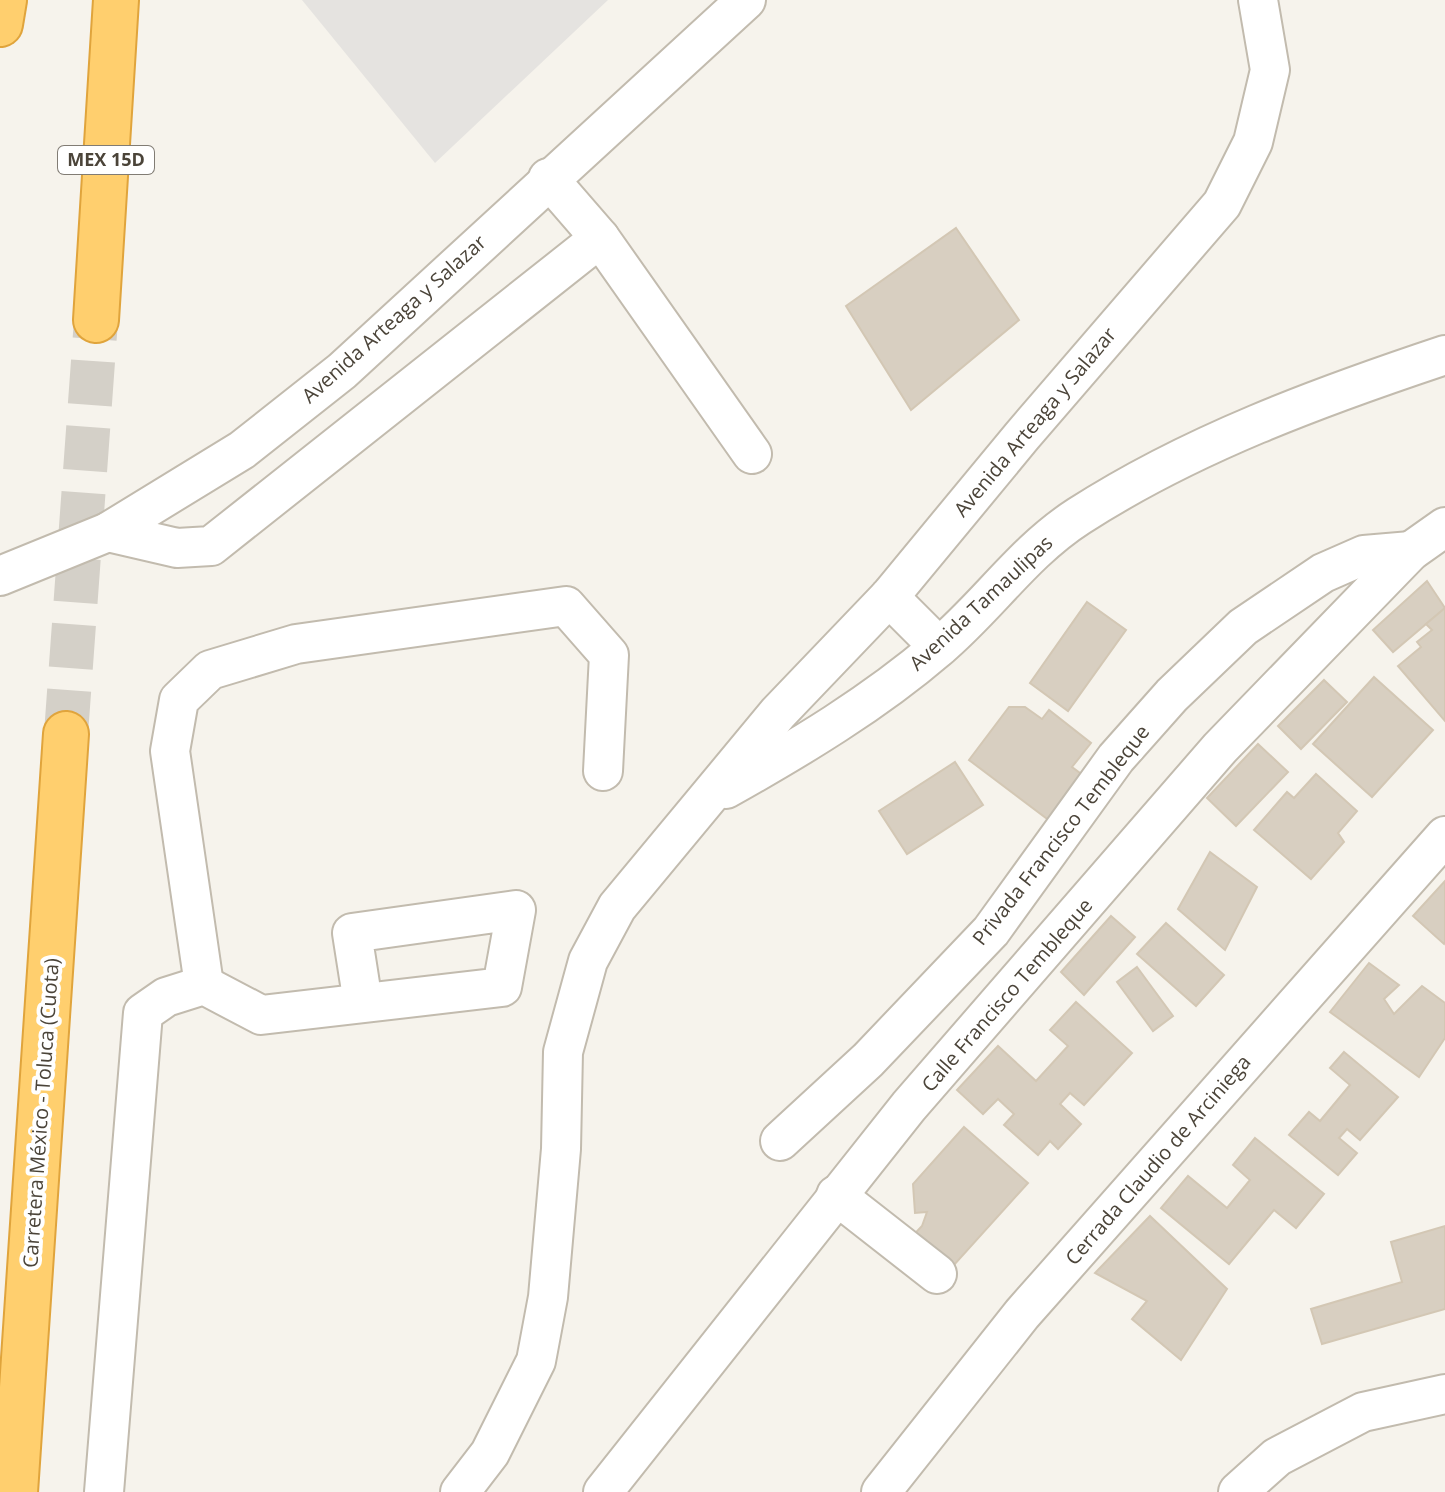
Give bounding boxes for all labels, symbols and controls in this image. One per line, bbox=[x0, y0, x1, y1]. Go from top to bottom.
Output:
road number: MEX 15D bbox=[58, 146, 154, 174]
street label: Avenida Arteaga y Salazar bbox=[296, 229, 492, 409]
street label: Avenida Arteaga y Salazar bbox=[947, 321, 1122, 522]
street label: Avenida Tamaulipas bbox=[903, 529, 1058, 676]
street label: Privada Francisco Tembleque bbox=[966, 719, 1155, 950]
street label: Calle Francisco Tembleque bbox=[915, 892, 1098, 1097]
street label: Carretera México - Toluca (Cuota) bbox=[16, 957, 65, 1269]
street label: Cerrada Claudio de Arciniega bbox=[1059, 1049, 1256, 1270]

